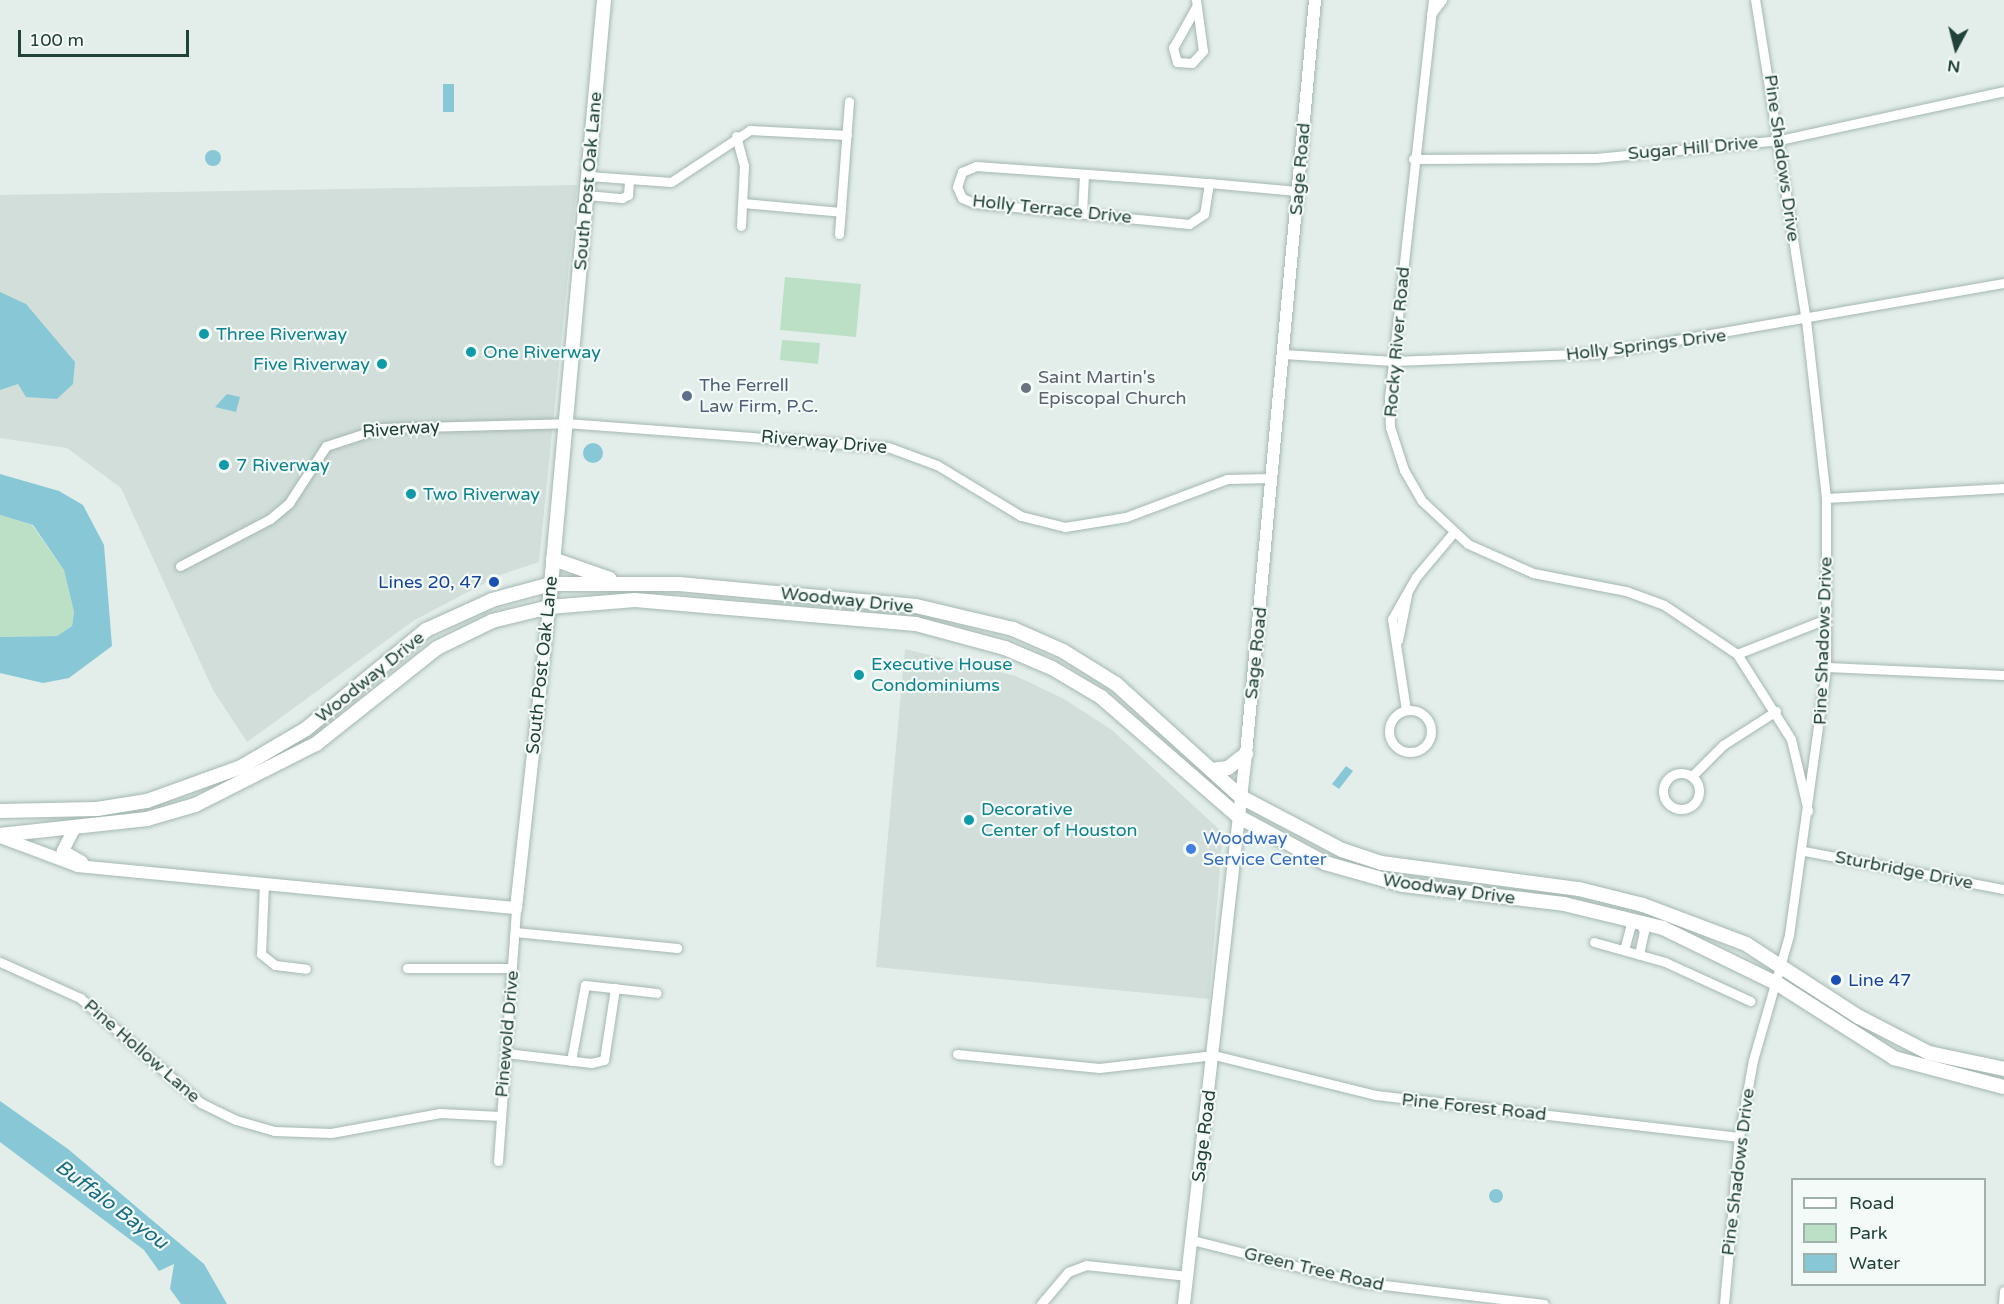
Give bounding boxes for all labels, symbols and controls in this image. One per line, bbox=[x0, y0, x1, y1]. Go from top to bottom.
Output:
scale bar bbox=[21, 18, 192, 56]
north arrow bbox=[1926, 18, 1986, 78]
text: 100 m bbox=[29, 29, 84, 51]
text: N bbox=[1946, 55, 1961, 77]
street label: Pine Shadows Drive bbox=[1760, 73, 1804, 243]
street label: South Post Oak Lane bbox=[569, 91, 607, 271]
street label: Sage Road bbox=[1285, 122, 1315, 216]
street label: Sugar Hill Drive bbox=[1627, 132, 1759, 164]
street label: Holly Terrace Drive bbox=[971, 190, 1133, 228]
street label: Rocky River Road bbox=[1380, 266, 1414, 418]
place label: Three Riverway bbox=[216, 323, 347, 345]
street label: Holly Springs Drive bbox=[1565, 324, 1727, 366]
marker: Three Riverway bbox=[197, 327, 211, 341]
place label: One Riverway bbox=[483, 341, 601, 363]
marker: One Riverway bbox=[464, 345, 478, 359]
place label: Five Riverway bbox=[253, 353, 370, 375]
marker: Five Riverway bbox=[375, 357, 389, 371]
place label: Saint Martin's Episcopal Church bbox=[1038, 367, 1186, 410]
place label: The Ferrell Law Firm, P.C. bbox=[699, 375, 818, 418]
marker: Saint Martin's Episcopal Church bbox=[1019, 381, 1033, 395]
marker: The Ferrell Law Firm, P.C. bbox=[680, 389, 694, 403]
street label: Riverway bbox=[362, 416, 440, 442]
street label: Riverway Drive bbox=[760, 426, 888, 458]
place label: 7 Riverway bbox=[236, 454, 330, 476]
marker: 7 Riverway bbox=[217, 458, 231, 472]
place label: Two Riverway bbox=[423, 483, 540, 505]
marker: Two Riverway bbox=[404, 487, 418, 501]
street label: Pine Shadows Drive bbox=[1809, 556, 1837, 726]
place label: Lines 20, 47 bbox=[378, 571, 482, 593]
marker: Lines 20, 47 bbox=[487, 575, 501, 589]
street label: South Post Oak Lane bbox=[522, 575, 562, 755]
street label: Woodway Drive bbox=[780, 582, 914, 618]
street label: Sage Road bbox=[1240, 606, 1272, 700]
street label: Woodway Drive bbox=[311, 627, 429, 727]
place label: Executive House Condominiums bbox=[871, 654, 1012, 696]
marker: Executive House Condominiums bbox=[852, 668, 866, 682]
place label: Decorative Center of Houston bbox=[981, 799, 1138, 842]
marker: Decorative Center of Houston bbox=[962, 813, 976, 827]
place label: Woodway Service Center bbox=[1203, 828, 1327, 870]
marker: Woodway Service Center bbox=[1184, 842, 1198, 856]
street label: Sturbridge Drive bbox=[1833, 846, 1975, 894]
street label: Woodway Drive bbox=[1381, 869, 1517, 909]
place label: Line 47 bbox=[1848, 969, 1911, 991]
street label: Pinewold Drive bbox=[491, 970, 523, 1098]
marker: Line 47 bbox=[1829, 973, 1843, 987]
street label: Pine Hollow Lane bbox=[79, 995, 205, 1107]
street label: Pine Shadows Drive bbox=[1717, 1087, 1759, 1257]
street label: Sage Road bbox=[1188, 1089, 1220, 1183]
street label: Pine Forest Road bbox=[1400, 1089, 1548, 1125]
water label: Buffalo Bayou bbox=[50, 1155, 172, 1255]
legend bbox=[1791, 1178, 1986, 1286]
text: Road bbox=[1849, 1192, 1894, 1214]
text: Park bbox=[1849, 1222, 1887, 1244]
street label: Green Tree Road bbox=[1242, 1242, 1386, 1296]
text: Water bbox=[1849, 1252, 1900, 1274]

